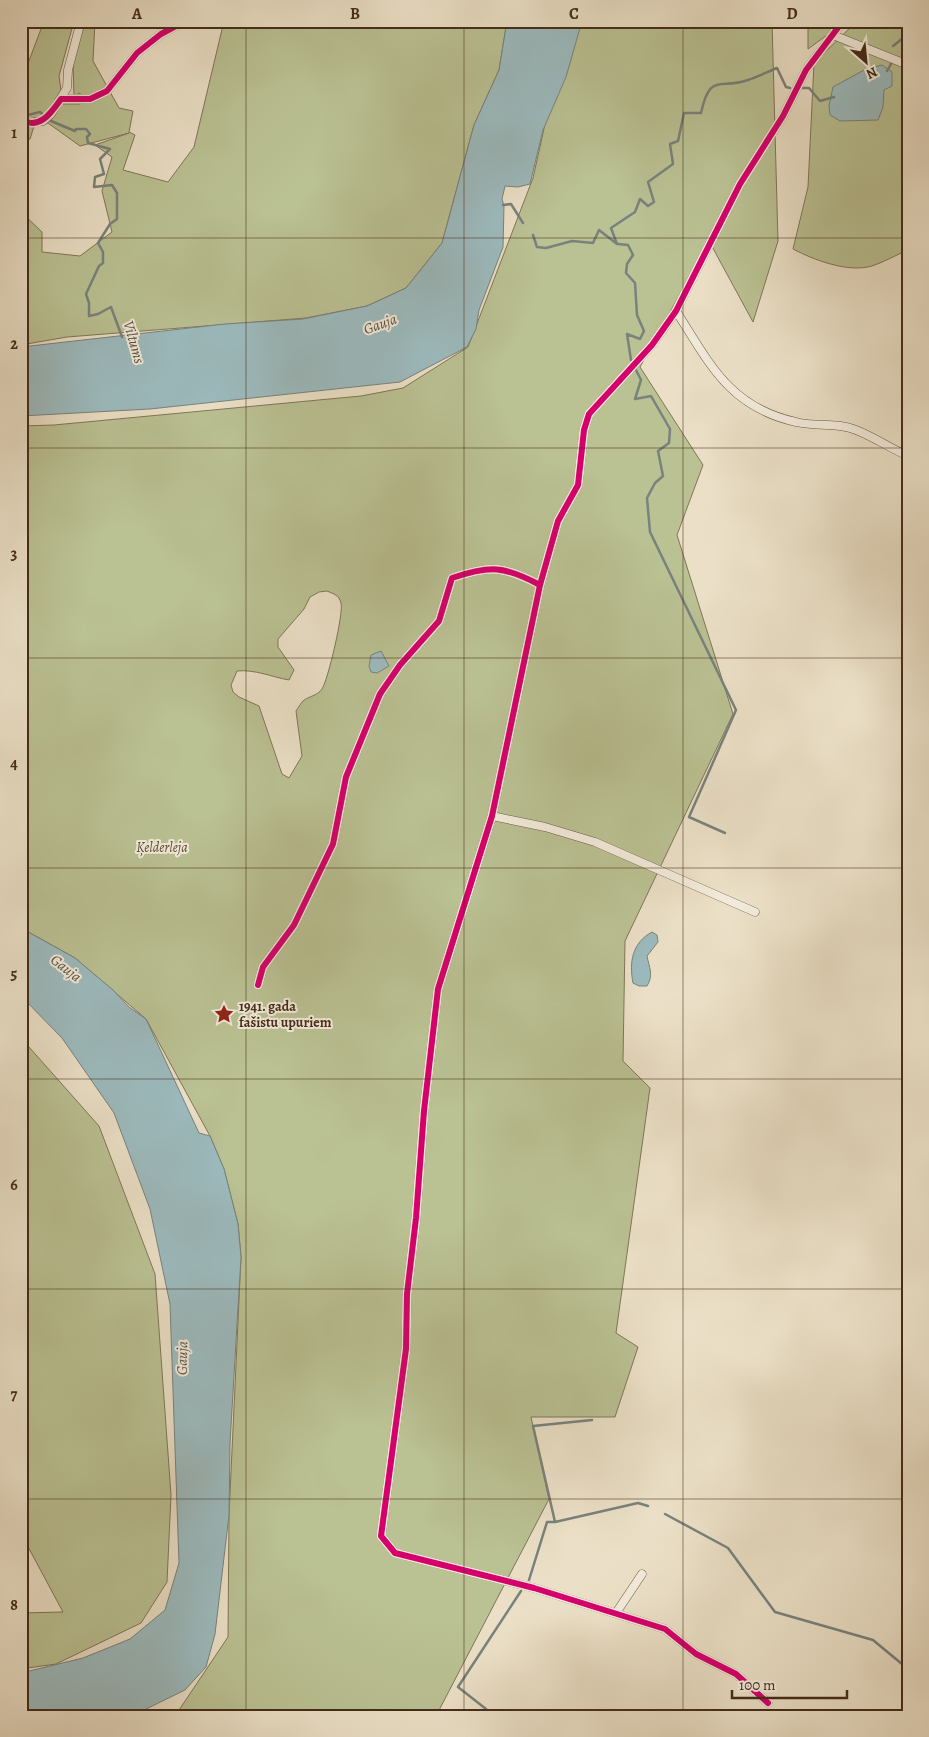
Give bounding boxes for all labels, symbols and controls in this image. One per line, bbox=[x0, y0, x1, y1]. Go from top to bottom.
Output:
text: A bbox=[131, 3, 143, 25]
text: B bbox=[350, 3, 360, 25]
text: C bbox=[569, 3, 579, 25]
text: D bbox=[786, 3, 798, 25]
north arrow bbox=[842, 38, 892, 88]
text: N bbox=[863, 62, 881, 84]
text: 1 bbox=[11, 122, 17, 144]
water label: Gauja bbox=[361, 309, 400, 339]
water label: Viltums bbox=[118, 318, 150, 366]
text: 2 bbox=[10, 333, 18, 355]
text: 3 bbox=[11, 543, 18, 565]
text: 4 bbox=[10, 753, 18, 775]
park label: Ķelderleja bbox=[136, 838, 188, 857]
water label: Gauja bbox=[46, 950, 86, 986]
text: 5 bbox=[11, 963, 18, 985]
place label: 1941. gada fašistu upuriem bbox=[239, 997, 332, 1032]
place icon: 1941. gada fašistu upuriem bbox=[213, 1003, 235, 1025]
text: 6 bbox=[10, 1174, 18, 1196]
water label: Gauja bbox=[172, 1341, 192, 1375]
text: 7 bbox=[11, 1384, 18, 1406]
text: 8 bbox=[10, 1594, 18, 1616]
scale bar bbox=[732, 1667, 846, 1699]
text: 100 m bbox=[739, 1675, 776, 1695]

